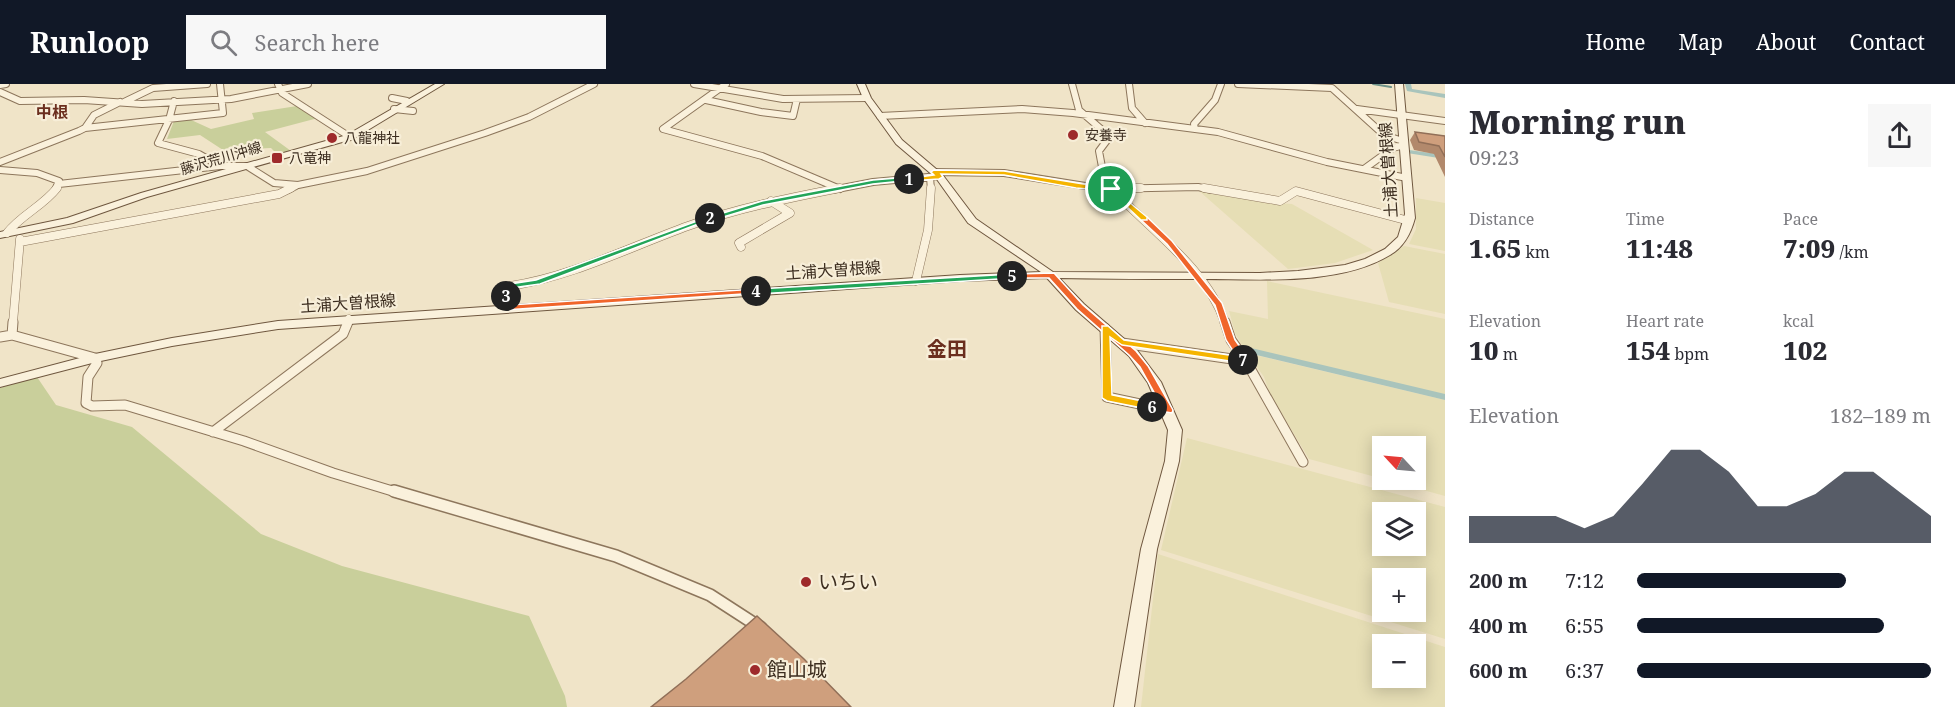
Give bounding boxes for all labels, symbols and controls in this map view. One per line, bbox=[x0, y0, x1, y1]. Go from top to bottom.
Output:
search box bbox=[186, 15, 606, 69]
text: Runloop bbox=[30, 23, 150, 61]
icon: search bbox=[207, 26, 240, 59]
text: Search here bbox=[255, 27, 379, 57]
text: Home bbox=[1586, 28, 1646, 56]
text: Map bbox=[1679, 28, 1723, 56]
text: About bbox=[1756, 28, 1817, 56]
text: Contact bbox=[1850, 28, 1925, 56]
text: Morning run bbox=[1469, 99, 1686, 144]
district label: 中根 bbox=[36, 101, 68, 123]
button: share bbox=[1868, 104, 1931, 167]
street label: 土浦大曽根線 bbox=[1374, 121, 1402, 219]
place label: 安養寺 bbox=[1085, 125, 1127, 144]
place label: 八龍神社 bbox=[344, 128, 400, 147]
marker: 安養寺 bbox=[1066, 128, 1080, 142]
marker: 八龍神社 bbox=[325, 131, 339, 145]
street label: 藤沢荒川沖線 bbox=[178, 137, 264, 178]
text: 09:23 bbox=[1469, 144, 1519, 171]
place label: 八竜神 bbox=[289, 148, 331, 167]
marker: 八竜神 bbox=[270, 151, 284, 165]
pin bbox=[1085, 163, 1136, 214]
pin: 1 bbox=[894, 164, 924, 194]
text: 1 bbox=[904, 168, 914, 190]
icon: arrive bbox=[1094, 172, 1127, 205]
pin: 2 bbox=[695, 203, 725, 233]
text: 2 bbox=[705, 207, 715, 229]
text: Distance bbox=[1469, 208, 1534, 230]
text: Time bbox=[1626, 208, 1665, 230]
text: Pace bbox=[1783, 208, 1818, 230]
text: 1.65 bbox=[1469, 230, 1521, 266]
text: 11:48 bbox=[1626, 230, 1693, 266]
text: 7:09 bbox=[1783, 230, 1835, 266]
text: km bbox=[1521, 241, 1550, 263]
text: /km bbox=[1835, 241, 1869, 263]
street label: 土浦大曽根線 bbox=[784, 256, 882, 284]
pin: 5 bbox=[997, 261, 1027, 291]
text: 5 bbox=[1007, 265, 1017, 287]
pin: 4 bbox=[741, 276, 771, 306]
text: 4 bbox=[751, 280, 761, 302]
pin: 3 bbox=[491, 281, 521, 311]
text: 3 bbox=[501, 285, 511, 307]
street label: 土浦大曽根線 bbox=[299, 289, 397, 317]
text: Elevation bbox=[1469, 310, 1541, 332]
text: Heart rate bbox=[1626, 310, 1704, 332]
text: kcal bbox=[1783, 310, 1814, 332]
text: 10 bbox=[1469, 332, 1498, 368]
text: 154 bbox=[1626, 332, 1670, 368]
text: 102 bbox=[1783, 332, 1827, 368]
district label: 金田 bbox=[927, 335, 967, 362]
text: m bbox=[1498, 343, 1518, 365]
text: bpm bbox=[1670, 343, 1709, 365]
pin: 7 bbox=[1228, 345, 1258, 375]
text: 7 bbox=[1238, 349, 1248, 371]
pin: 6 bbox=[1137, 392, 1167, 422]
text: 6 bbox=[1147, 396, 1157, 418]
text: Elevation bbox=[1469, 402, 1559, 429]
text: 182–189 m bbox=[1830, 402, 1931, 429]
north arrow bbox=[1372, 436, 1426, 490]
map controls bbox=[1372, 436, 1426, 688]
button: layers bbox=[1372, 502, 1426, 556]
text: 200 m bbox=[1469, 567, 1528, 594]
text: 7:12 bbox=[1565, 567, 1604, 594]
place label: いちい bbox=[818, 568, 878, 595]
button: + bbox=[1372, 568, 1426, 622]
marker: いちい bbox=[799, 575, 813, 589]
text: 400 m bbox=[1469, 612, 1528, 639]
text: 6:55 bbox=[1565, 612, 1604, 639]
button: − bbox=[1372, 634, 1426, 688]
place label: 館山城 bbox=[767, 656, 827, 683]
text: 600 m bbox=[1469, 657, 1528, 684]
text: 6:37 bbox=[1565, 657, 1604, 684]
marker: 館山城 bbox=[748, 663, 762, 677]

